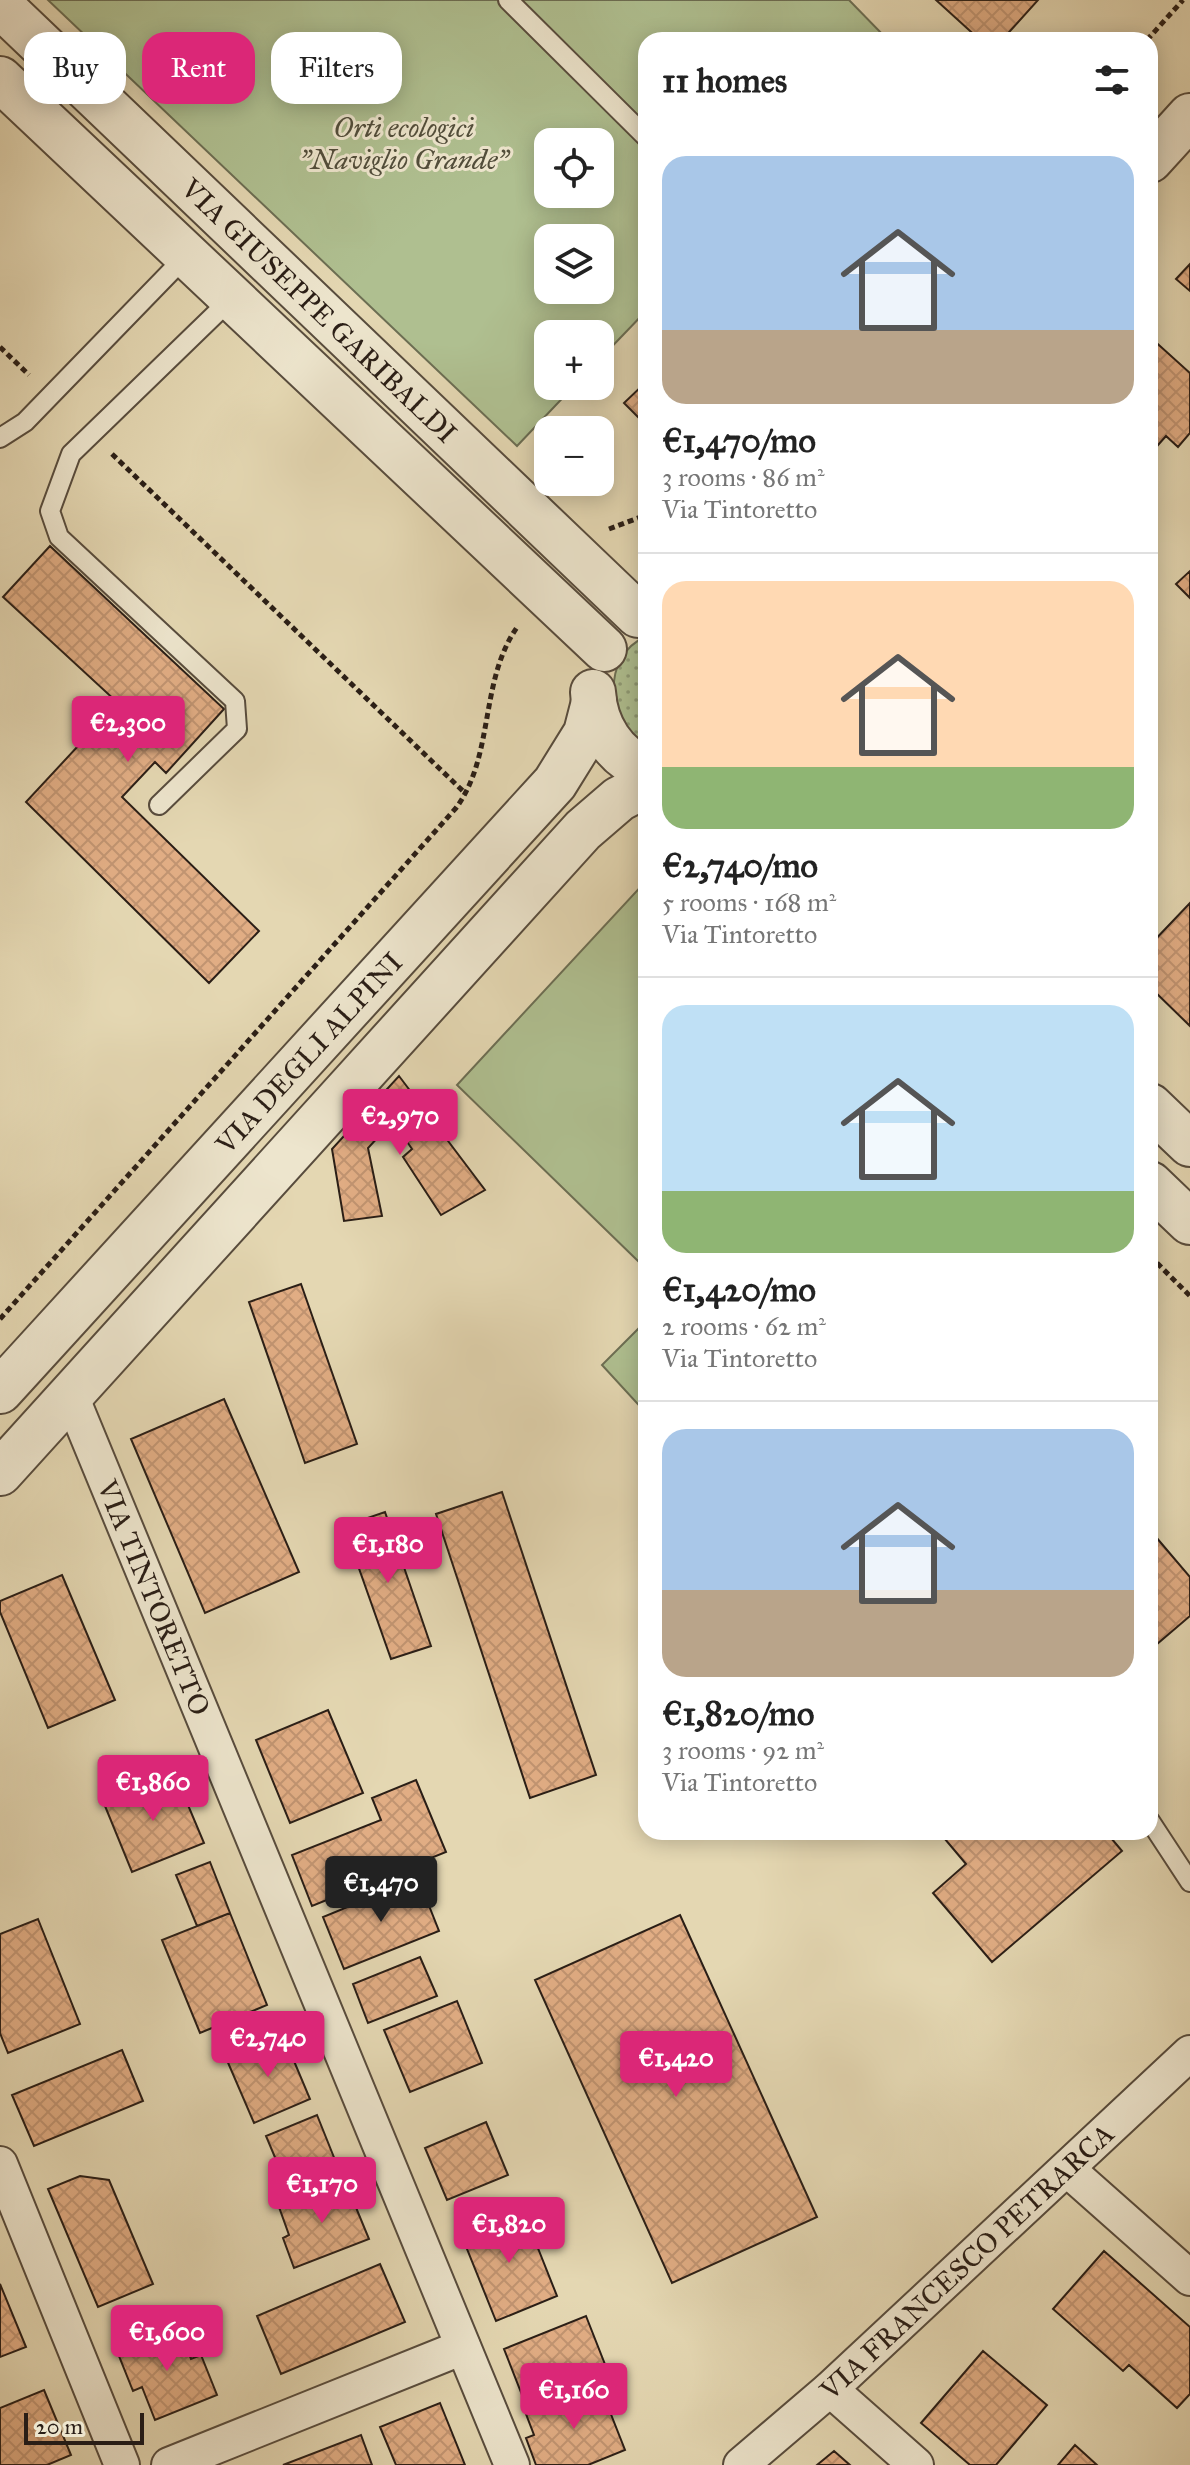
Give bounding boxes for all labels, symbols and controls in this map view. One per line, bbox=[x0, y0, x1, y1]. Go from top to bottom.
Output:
chip: Buy bbox=[24, 32, 126, 104]
chip: Rent bbox=[142, 32, 255, 104]
chip: Filters bbox=[271, 32, 402, 104]
icon: filters bbox=[1090, 58, 1134, 102]
text: 11 homes bbox=[662, 60, 787, 101]
park label: Orti ecologici "Naviglio Grande" bbox=[299, 110, 511, 177]
map controls bbox=[534, 128, 614, 496]
button: locate bbox=[534, 128, 614, 208]
street label: VIA GIUSEPPE GARIBALDI bbox=[174, 170, 465, 450]
icon: home bbox=[826, 208, 970, 352]
button: layers bbox=[534, 224, 614, 304]
button: + bbox=[534, 320, 614, 400]
button: − bbox=[534, 416, 614, 496]
text: €1,470/mo bbox=[662, 420, 816, 461]
text: 3 rooms · 86 m² bbox=[662, 461, 825, 493]
text: Via Tintoretto bbox=[662, 493, 817, 525]
icon: home bbox=[826, 633, 970, 777]
pin: €2,300 bbox=[63, 696, 193, 764]
text: €2,300 bbox=[90, 706, 166, 738]
text: €2,740/mo bbox=[662, 845, 818, 886]
text: 5 rooms · 168 m² bbox=[662, 886, 836, 918]
text: Via Tintoretto bbox=[662, 918, 817, 950]
street label: VIA DEGLI ALPINI bbox=[207, 945, 410, 1162]
icon: home bbox=[826, 1057, 970, 1201]
pin: €2,970 bbox=[335, 1089, 465, 1157]
text: €2,970 bbox=[361, 1099, 439, 1131]
text: €1,420/mo bbox=[662, 1269, 816, 1310]
text: 2 rooms · 62 m² bbox=[662, 1310, 826, 1342]
text: Via Tintoretto bbox=[662, 1342, 817, 1374]
street label: VIA TINTORETTO bbox=[90, 1474, 218, 1720]
icon: home bbox=[826, 1481, 970, 1625]
pin: €1,180 bbox=[323, 1517, 453, 1585]
text: €1,180 bbox=[352, 1527, 424, 1559]
text: €1,820/mo bbox=[662, 1693, 814, 1734]
text: 3 rooms · 92 m² bbox=[662, 1734, 824, 1766]
pin: €1,860 bbox=[88, 1755, 218, 1823]
text: €1,860 bbox=[115, 1765, 191, 1797]
text: Via Tintoretto bbox=[662, 1766, 817, 1798]
pin: €1,470 bbox=[316, 1856, 446, 1924]
text: €1,470 bbox=[343, 1866, 419, 1898]
pin: €2,740 bbox=[203, 2011, 333, 2079]
text: €2,740 bbox=[229, 2021, 307, 2053]
pin: €1,420 bbox=[611, 2031, 741, 2099]
text: €1,420 bbox=[638, 2041, 714, 2073]
street label: VIA FRANCESCO PETRARCA bbox=[812, 2116, 1121, 2408]
pin: €1,170 bbox=[257, 2157, 387, 2225]
text: €1,170 bbox=[286, 2167, 358, 2199]
pin: €1,820 bbox=[444, 2197, 574, 2265]
text: €1,820 bbox=[472, 2207, 546, 2239]
pin: €1,600 bbox=[102, 2305, 232, 2373]
text: €1,600 bbox=[129, 2315, 205, 2347]
pin: €1,160 bbox=[509, 2363, 639, 2431]
text: €1,160 bbox=[538, 2373, 610, 2405]
scale bar bbox=[24, 2409, 144, 2445]
text: 20 m bbox=[36, 2413, 83, 2440]

